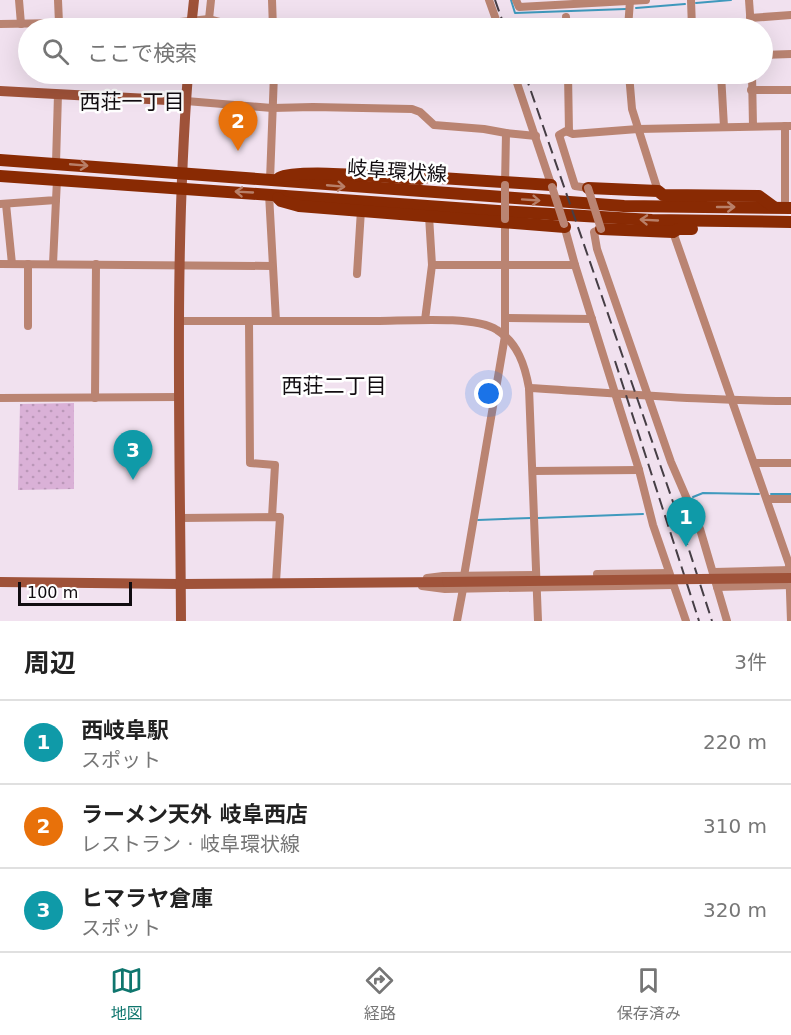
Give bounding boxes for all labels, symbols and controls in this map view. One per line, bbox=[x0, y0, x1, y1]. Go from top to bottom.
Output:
search box bbox=[18, 18, 773, 84]
icon: search bbox=[39, 35, 72, 68]
text: ここで検索 bbox=[87, 41, 197, 66]
district label: 西荘一丁目 bbox=[80, 90, 185, 114]
pin: 2 bbox=[218, 102, 258, 151]
street label: 岐阜環状線 bbox=[346, 156, 448, 186]
one-way arrow bbox=[69, 160, 89, 171]
one-way arrow bbox=[326, 181, 346, 192]
one-way arrow bbox=[235, 187, 255, 198]
one-way arrow bbox=[520, 195, 540, 206]
one-way arrow bbox=[715, 201, 735, 213]
one-way arrow bbox=[639, 214, 659, 225]
district label: 西荘二丁目 bbox=[282, 374, 387, 398]
your location bbox=[474, 379, 503, 408]
pin: 3 bbox=[114, 430, 152, 480]
pin: 1 bbox=[666, 498, 706, 547]
scale bar bbox=[18, 579, 132, 606]
text: 100 m bbox=[27, 583, 78, 602]
text: 周辺 bbox=[24, 648, 76, 678]
text: 3件 bbox=[734, 650, 767, 674]
text: 西岐阜駅 bbox=[81, 718, 169, 743]
text: 1 bbox=[37, 730, 50, 754]
text: 220 m bbox=[703, 730, 767, 754]
text: スポット bbox=[81, 748, 161, 772]
text: ラーメン天外 岐阜西店 bbox=[81, 802, 308, 827]
text: 2 bbox=[37, 814, 50, 838]
text: 310 m bbox=[703, 814, 767, 838]
text: レストラン · 岐阜環状線 bbox=[81, 832, 300, 856]
text: ヒマラヤ倉庫 bbox=[81, 886, 213, 911]
text: 3 bbox=[37, 898, 50, 922]
text: 320 m bbox=[703, 898, 767, 922]
text: スポット bbox=[81, 916, 161, 940]
tab: 地図 bbox=[110, 964, 143, 1024]
tab: 経路 bbox=[363, 964, 396, 1024]
tab: 保存済み bbox=[617, 964, 681, 1024]

